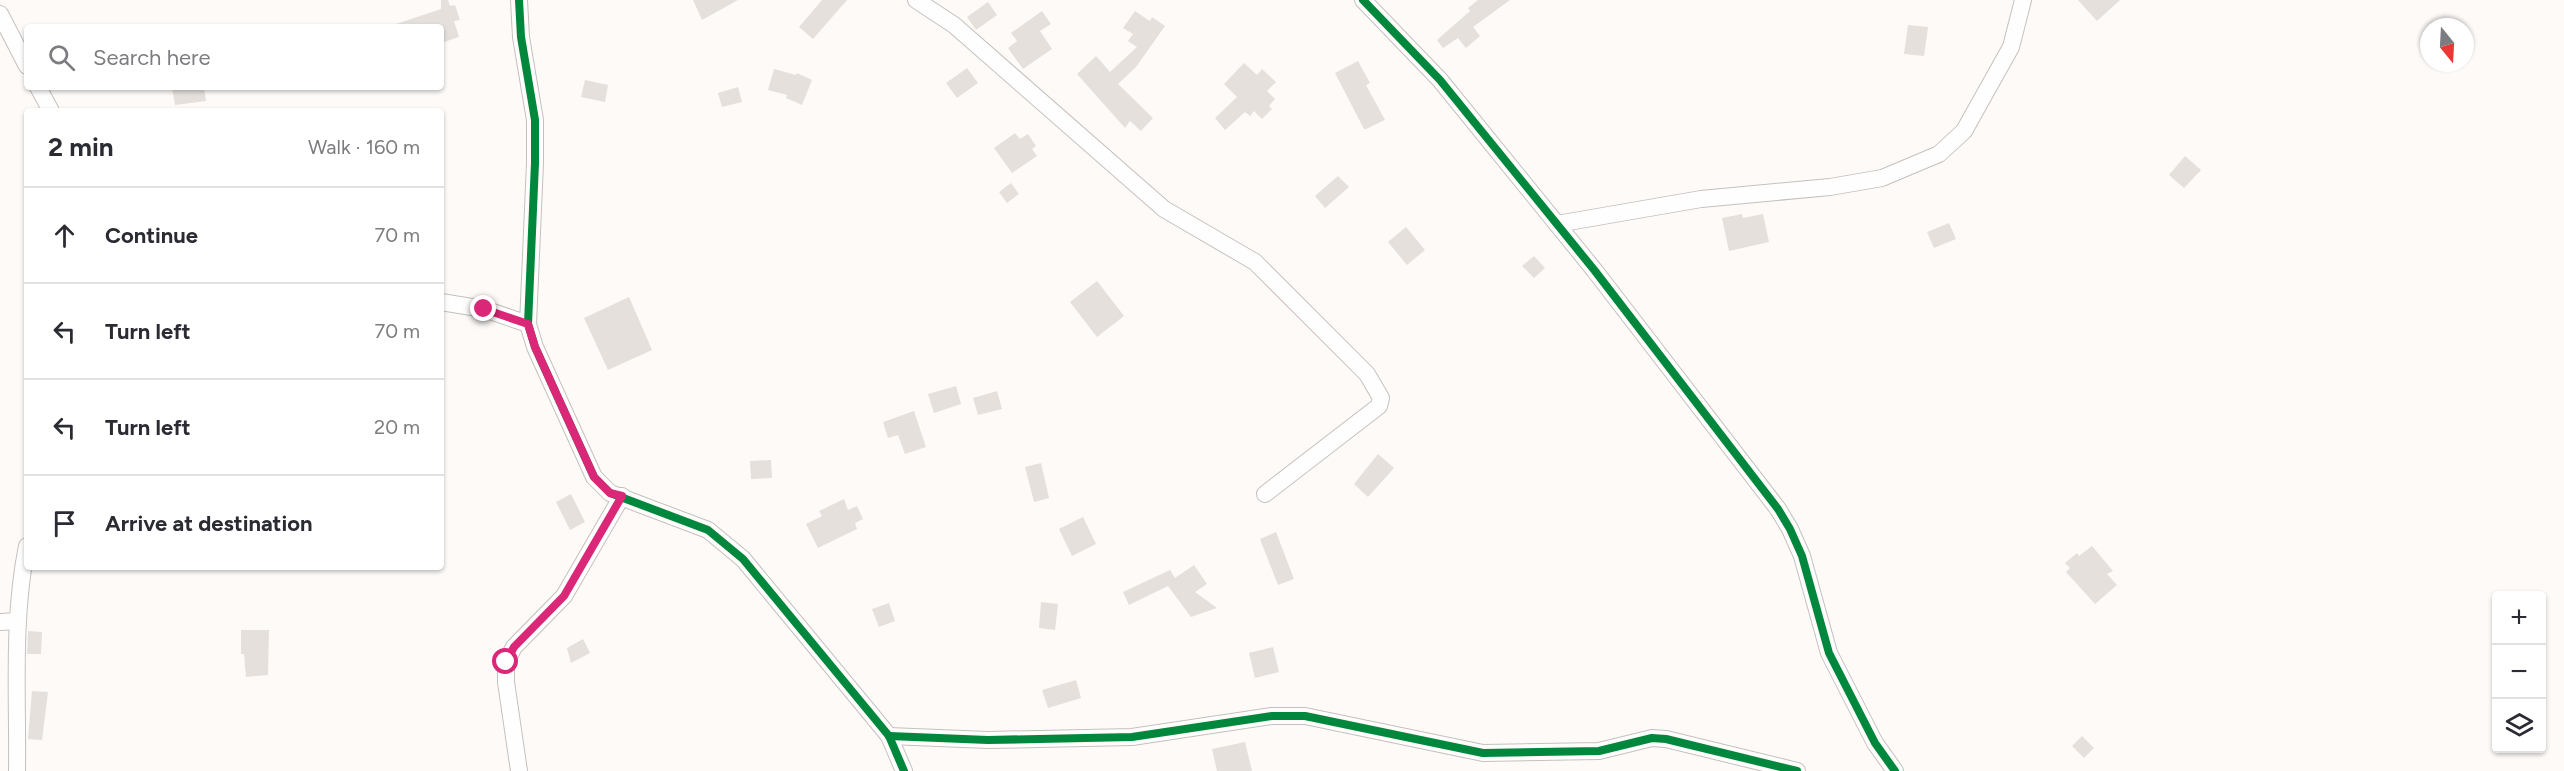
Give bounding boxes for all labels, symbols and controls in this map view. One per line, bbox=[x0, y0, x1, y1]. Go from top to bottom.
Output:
north arrow bbox=[2420, 18, 2474, 72]
search box bbox=[24, 24, 444, 90]
icon: search bbox=[45, 41, 78, 74]
text: Search here bbox=[93, 44, 211, 71]
text: 2 min bbox=[48, 131, 114, 163]
text: Walk · 160 m bbox=[308, 135, 420, 159]
icon: ahead bbox=[48, 219, 81, 252]
text: Continue bbox=[105, 222, 198, 249]
text: 70 m bbox=[374, 223, 420, 247]
route end bbox=[470, 295, 496, 321]
icon: left bbox=[48, 315, 81, 348]
text: Turn left bbox=[105, 318, 191, 345]
text: 70 m bbox=[374, 319, 420, 343]
icon: left bbox=[48, 411, 81, 444]
text: Turn left bbox=[105, 414, 191, 441]
text: 20 m bbox=[374, 415, 420, 439]
icon: arrive bbox=[48, 507, 81, 540]
text: Arrive at destination bbox=[105, 510, 313, 537]
map controls bbox=[2492, 591, 2546, 753]
button: + bbox=[2492, 591, 2546, 645]
button: − bbox=[2492, 645, 2546, 699]
route start bbox=[492, 648, 518, 674]
button: layers bbox=[2492, 699, 2546, 753]

